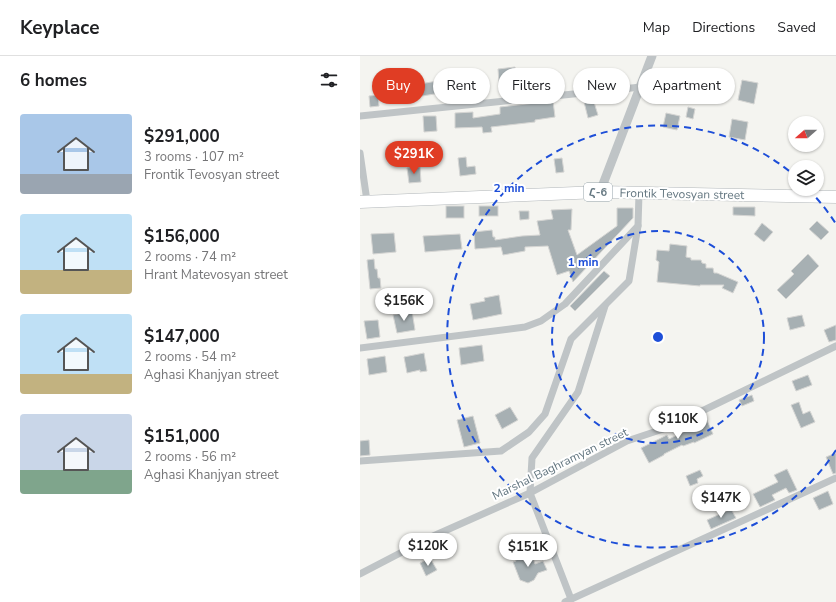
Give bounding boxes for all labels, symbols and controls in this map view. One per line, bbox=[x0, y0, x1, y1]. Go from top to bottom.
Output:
text: Keyplace bbox=[20, 15, 99, 41]
text: Map bbox=[643, 18, 670, 37]
text: Directions bbox=[692, 18, 755, 37]
text: Saved bbox=[777, 18, 816, 37]
chip: Buy bbox=[372, 68, 425, 104]
chip: Rent bbox=[433, 68, 490, 104]
chip: Filters bbox=[498, 68, 565, 104]
chip: New bbox=[573, 68, 630, 104]
chip: Apartment bbox=[638, 68, 735, 104]
text: 6 homes bbox=[20, 69, 87, 92]
icon: filters bbox=[318, 69, 340, 91]
north arrow bbox=[788, 116, 824, 152]
map controls bbox=[788, 116, 824, 196]
text: $291,000 bbox=[144, 125, 220, 148]
icon: home bbox=[52, 130, 100, 178]
pin: $291K bbox=[386, 141, 442, 175]
text: $291K bbox=[394, 145, 434, 163]
text: 3 rooms · 107 m² bbox=[144, 148, 244, 166]
button: layers bbox=[788, 160, 824, 196]
text: Frontik Tevosyan street bbox=[144, 166, 279, 184]
text: 2 min bbox=[493, 180, 525, 196]
road number: Հ-6 bbox=[584, 183, 612, 201]
street label: Frontik Tevosyan street bbox=[620, 185, 745, 203]
text: $156,000 bbox=[144, 225, 220, 248]
icon: home bbox=[52, 230, 100, 278]
text: 2 rooms · 74 m² bbox=[144, 248, 236, 266]
text: 1 min bbox=[567, 254, 599, 270]
text: Hrant Matevosyan street bbox=[144, 266, 288, 284]
pin: $156K bbox=[376, 288, 432, 322]
text: $156K bbox=[384, 292, 424, 310]
text: $147,000 bbox=[144, 325, 220, 348]
icon: home bbox=[52, 330, 100, 378]
centre of rings bbox=[651, 330, 665, 344]
text: 2 rooms · 54 m² bbox=[144, 348, 236, 366]
text: Aghasi Khanjyan street bbox=[144, 366, 279, 384]
pin: $110K bbox=[650, 406, 706, 440]
text: $110K bbox=[658, 410, 698, 428]
street label: Marshal Baghramyan street bbox=[490, 424, 631, 504]
text: $151,000 bbox=[144, 425, 220, 448]
icon: home bbox=[52, 430, 100, 478]
text: 2 rooms · 56 m² bbox=[144, 448, 236, 466]
text: Aghasi Khanjyan street bbox=[144, 466, 279, 484]
pin: $147K bbox=[693, 485, 749, 519]
text: $147K bbox=[701, 489, 741, 507]
pin: $120K bbox=[400, 533, 456, 567]
pin: $151K bbox=[500, 534, 556, 568]
text: $120K bbox=[408, 537, 448, 555]
text: $151K bbox=[508, 538, 548, 556]

